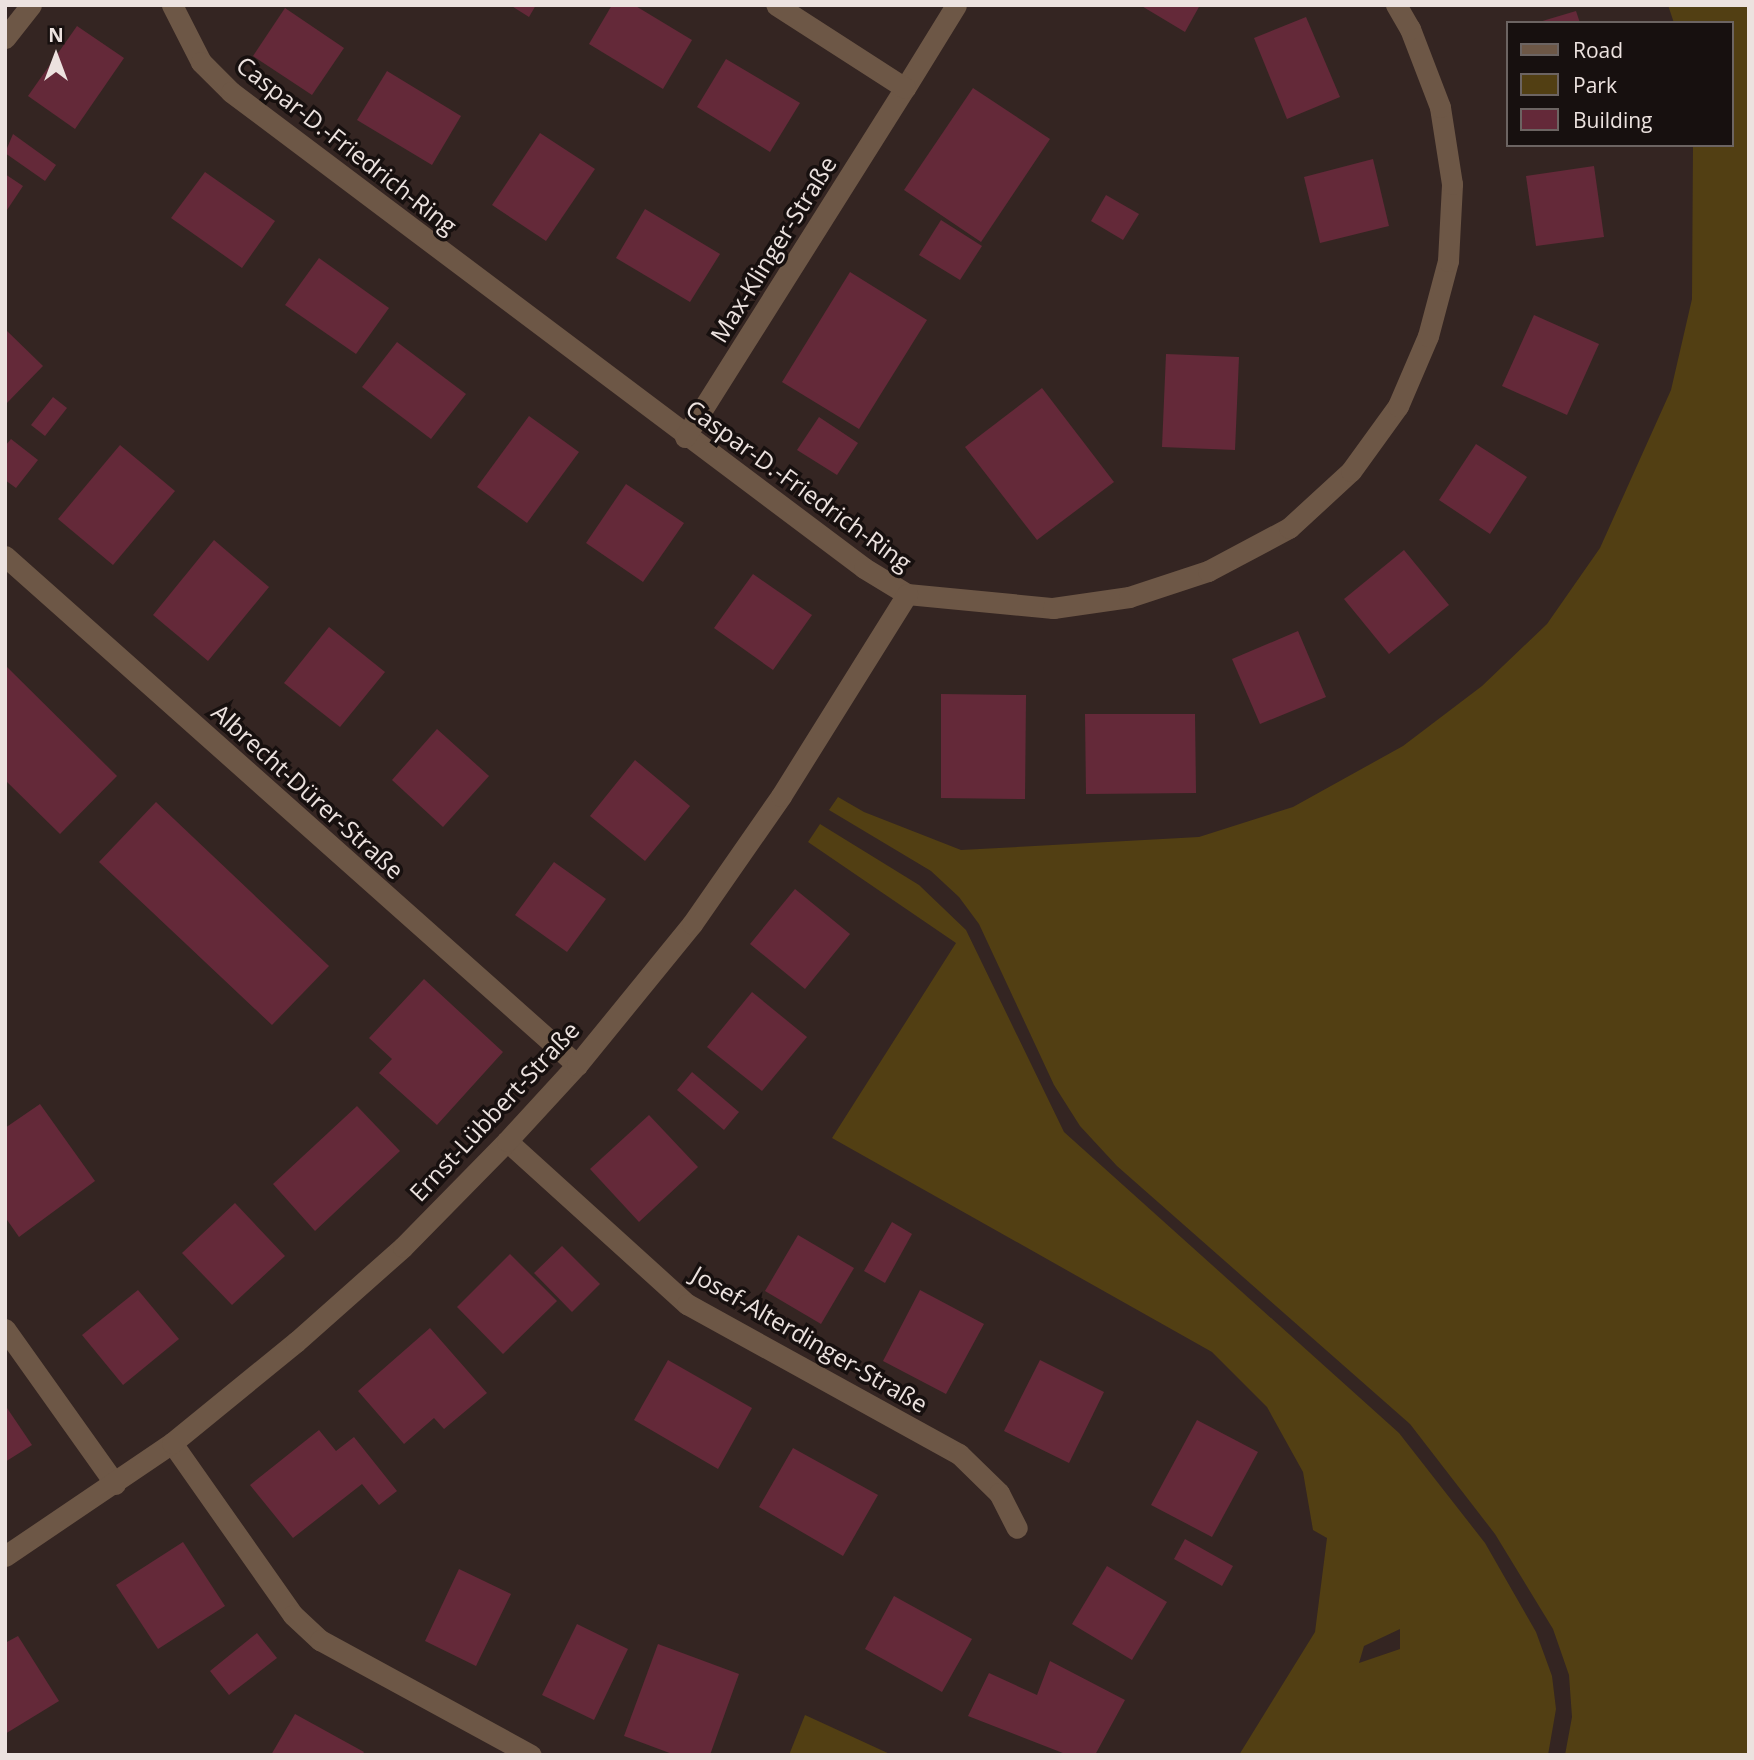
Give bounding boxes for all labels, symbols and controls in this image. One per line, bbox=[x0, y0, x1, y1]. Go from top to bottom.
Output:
north arrow bbox=[21, 21, 91, 91]
legend bbox=[1506, 21, 1733, 147]
text: N bbox=[48, 22, 64, 48]
text: Road bbox=[1573, 36, 1623, 64]
street label: Caspar-D.-Friedrich-Ring bbox=[231, 50, 463, 240]
text: Park bbox=[1573, 71, 1617, 99]
text: Building bbox=[1573, 106, 1652, 134]
street label: Max-Klinger-Straße bbox=[704, 151, 842, 347]
street label: Caspar-D.-Friedrich-Ring bbox=[681, 393, 917, 577]
street label: Albrecht-Dürer-Straße bbox=[206, 697, 410, 885]
street label: Ernst-Lübbert-Straße bbox=[403, 1015, 585, 1207]
street label: Josef-Alterdinger-Straße bbox=[687, 1260, 933, 1418]

